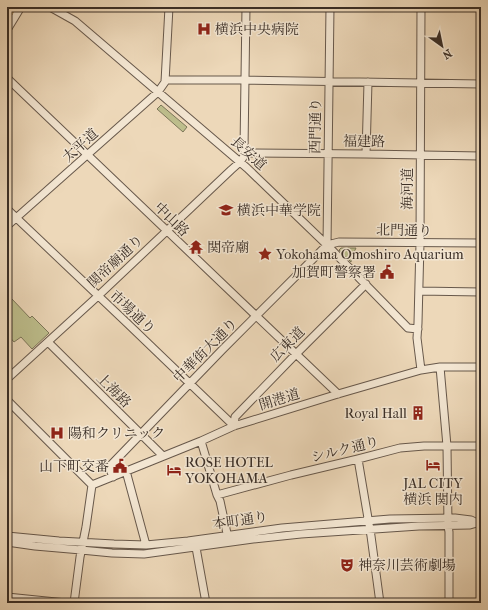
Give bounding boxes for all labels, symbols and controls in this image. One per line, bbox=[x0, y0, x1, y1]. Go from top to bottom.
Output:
hospital icon: 横浜中央病院 bbox=[196, 21, 212, 37]
place label: 横浜中央病院 bbox=[215, 21, 299, 38]
north arrow bbox=[422, 26, 462, 66]
text: N bbox=[440, 46, 454, 62]
street label: 西門通り bbox=[307, 98, 324, 154]
street label: 太平道 bbox=[59, 125, 102, 166]
street label: 長安道 bbox=[227, 133, 270, 174]
street label: 福建路 bbox=[343, 133, 385, 150]
street label: 海河道 bbox=[399, 168, 416, 210]
street label: 中山路 bbox=[151, 199, 193, 240]
school or university icon: 横浜中華学院 bbox=[218, 202, 234, 218]
place label: 横浜中華学院 bbox=[237, 202, 321, 219]
street label: 北門通り bbox=[376, 222, 432, 239]
street label: 関帝廟通り bbox=[84, 231, 147, 291]
temple icon: 関帝廟 bbox=[188, 239, 204, 255]
place label: 関帝廟 bbox=[207, 239, 249, 256]
place icon: Yokohama Omoshiro Aquarium bbox=[257, 246, 273, 262]
place label: Yokohama Omoshiro Aquarium bbox=[275, 246, 464, 263]
place label: 加賀町警察署 bbox=[292, 264, 376, 281]
public building icon: 加賀町警察署 bbox=[379, 264, 395, 280]
street label: 市場通り bbox=[106, 287, 159, 338]
street label: 中華街大通り bbox=[170, 315, 241, 386]
street label: 広東道 bbox=[266, 323, 308, 365]
street label: 上海路 bbox=[93, 369, 135, 411]
street label: 開港道 bbox=[257, 385, 302, 414]
place label: Royal Hall bbox=[344, 405, 407, 422]
building icon: Royal Hall bbox=[410, 405, 426, 421]
hospital icon: 陽和クリニック bbox=[49, 425, 65, 441]
place label: 陽和クリニック bbox=[68, 425, 165, 442]
street label: シルク通り bbox=[309, 433, 381, 466]
place label: ROSE HOTEL YOKOHAMA bbox=[184, 454, 274, 487]
hotel icon: JAL CITY 横浜 関内 bbox=[425, 457, 441, 473]
place label: 山下町交番 bbox=[39, 458, 109, 475]
public building icon: 山下町交番 bbox=[112, 458, 128, 474]
hotel icon: ROSE HOTEL YOKOHAMA bbox=[166, 462, 182, 478]
place label: JAL CITY 横浜 関内 bbox=[402, 475, 463, 508]
street label: 本町通り bbox=[211, 508, 269, 533]
theatre icon: 神奈川芸術劇場 bbox=[339, 557, 355, 573]
place label: 神奈川芸術劇場 bbox=[358, 557, 456, 574]

